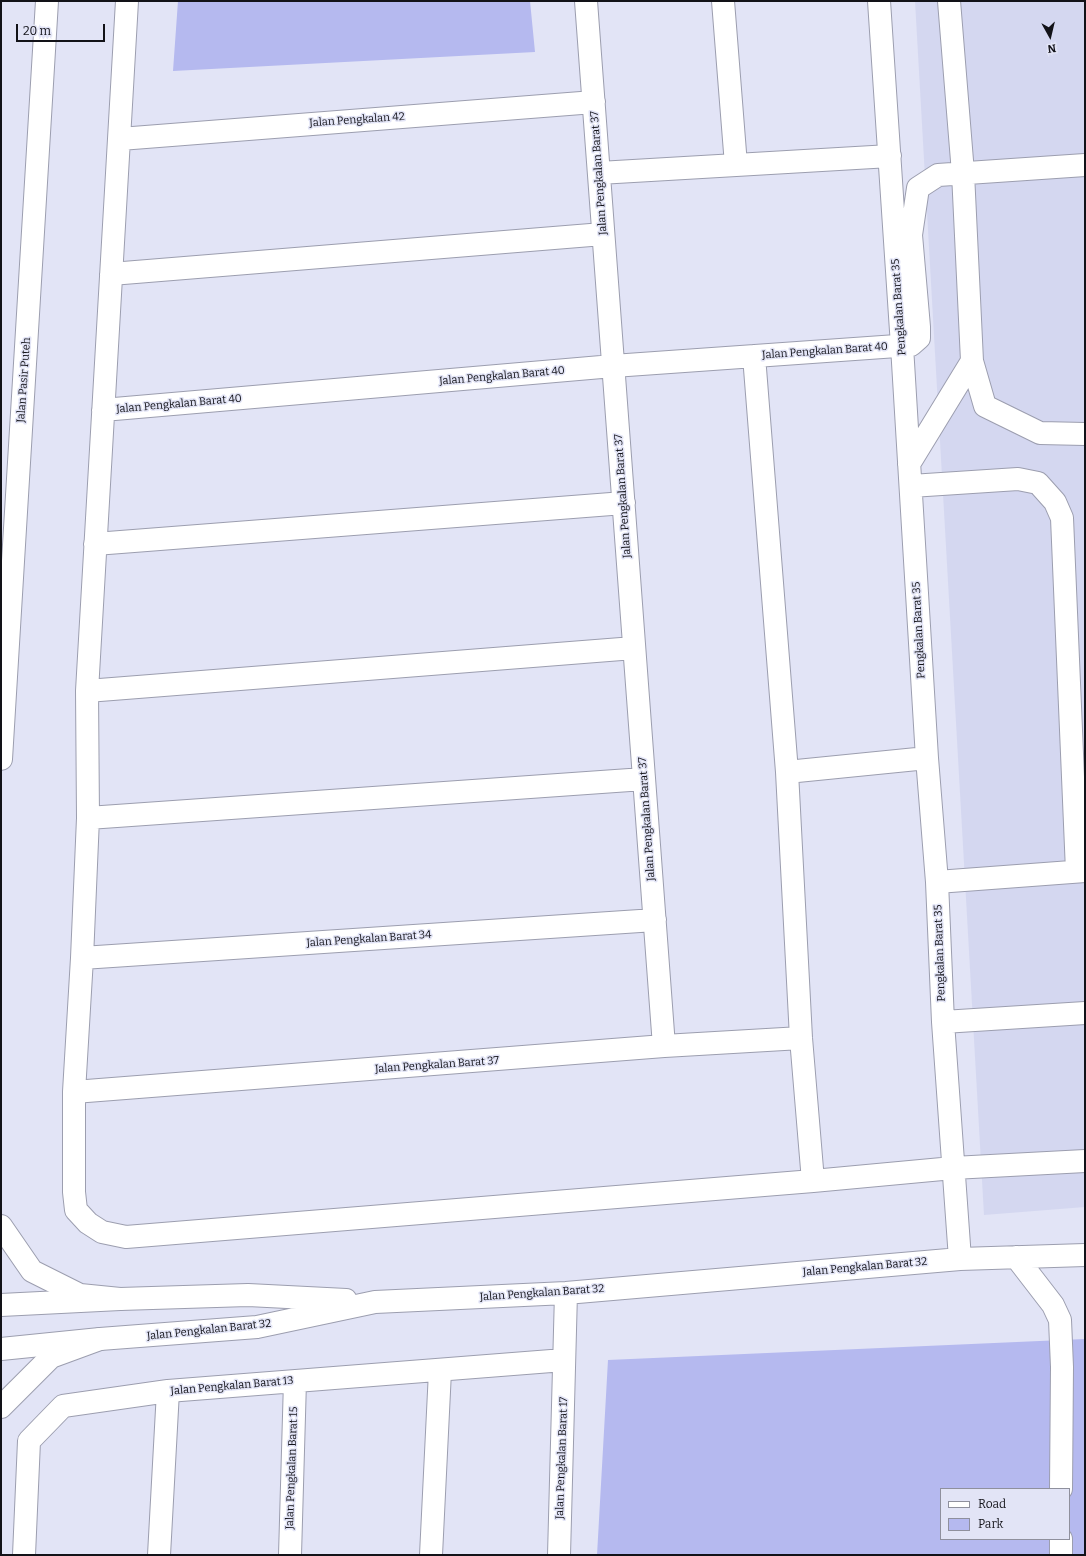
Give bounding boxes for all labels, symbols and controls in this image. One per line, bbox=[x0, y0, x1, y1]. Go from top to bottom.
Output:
scale bar bbox=[18, 16, 107, 42]
north arrow bbox=[1030, 16, 1070, 56]
text: 20 m bbox=[23, 24, 51, 38]
text: N bbox=[1047, 41, 1057, 55]
street label: Jalan Pengkalan 42 bbox=[309, 110, 405, 130]
street label: Jalan Pengkalan Barat 37 bbox=[588, 110, 610, 236]
street label: Pengkalan Barat 35 bbox=[889, 258, 909, 356]
street label: Jalan Pasir Puteh bbox=[14, 337, 34, 423]
street label: Jalan Pengkalan Barat 40 bbox=[762, 340, 888, 362]
street label: Jalan Pengkalan Barat 40 bbox=[439, 364, 565, 388]
street label: Jalan Pengkalan Barat 40 bbox=[116, 392, 242, 416]
street label: Jalan Pengkalan Barat 37 bbox=[612, 433, 634, 559]
street label: Pengkalan Barat 35 bbox=[910, 581, 928, 679]
street label: Jalan Pengkalan Barat 37 bbox=[636, 756, 658, 882]
street label: Pengkalan Barat 35 bbox=[932, 904, 948, 1002]
street label: Jalan Pengkalan Barat 34 bbox=[306, 928, 432, 950]
street label: Jalan Pengkalan Barat 37 bbox=[374, 1054, 500, 1076]
street label: Jalan Pengkalan Barat 32 bbox=[802, 1255, 928, 1279]
street label: Jalan Pengkalan Barat 32 bbox=[479, 1282, 605, 1304]
street label: Jalan Pengkalan Barat 32 bbox=[146, 1317, 272, 1343]
street label: Jalan Pengkalan Barat 13 bbox=[170, 1374, 294, 1398]
street label: Jalan Pengkalan Barat 17 bbox=[553, 1397, 571, 1519]
street label: Jalan Pengkalan Barat 15 bbox=[283, 1406, 301, 1530]
legend bbox=[940, 1488, 1070, 1540]
text: Road bbox=[978, 1497, 1006, 1511]
text: Park bbox=[978, 1517, 1003, 1531]

